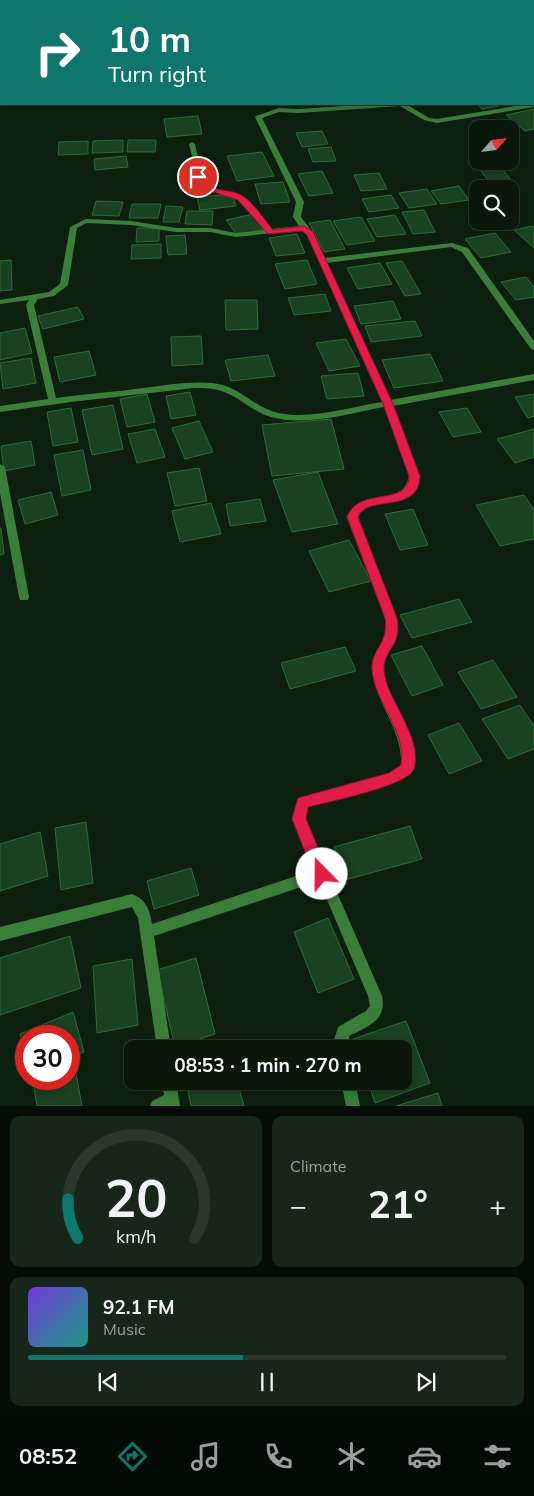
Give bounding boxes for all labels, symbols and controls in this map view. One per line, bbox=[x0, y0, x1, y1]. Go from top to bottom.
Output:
text: 10 m bbox=[108, 17, 191, 61]
icon: right bbox=[25, 20, 90, 85]
text: Turn right bbox=[108, 60, 206, 88]
north arrow bbox=[469, 120, 519, 170]
map controls bbox=[469, 120, 519, 230]
pin bbox=[177, 156, 219, 198]
icon: arrive bbox=[184, 163, 212, 191]
button: search bbox=[469, 180, 519, 230]
position arrow bbox=[295, 847, 347, 899]
speed limit sign: 30 bbox=[15, 1025, 80, 1090]
text: 08:53 · 1 min · 270 m bbox=[174, 1053, 362, 1077]
text: Climate bbox=[290, 1156, 346, 1176]
text: 20 bbox=[105, 1165, 167, 1230]
text: 21° bbox=[368, 1180, 428, 1228]
text: − bbox=[290, 1188, 307, 1223]
text: + bbox=[489, 1188, 506, 1223]
text: km/h bbox=[116, 1225, 156, 1247]
text: 92.1 FM bbox=[103, 1295, 175, 1319]
text: Music bbox=[103, 1319, 146, 1339]
icon: previous bbox=[94, 1368, 122, 1396]
icon: pause bbox=[253, 1368, 281, 1396]
icon: next bbox=[412, 1368, 440, 1396]
icon: directions bbox=[115, 1439, 150, 1474]
icon: music bbox=[188, 1439, 223, 1474]
icon: phone bbox=[261, 1439, 296, 1474]
icon: climate bbox=[334, 1439, 369, 1474]
icon: car bbox=[407, 1439, 442, 1474]
icon: filters bbox=[480, 1439, 515, 1474]
text: 08:52 bbox=[19, 1442, 77, 1470]

